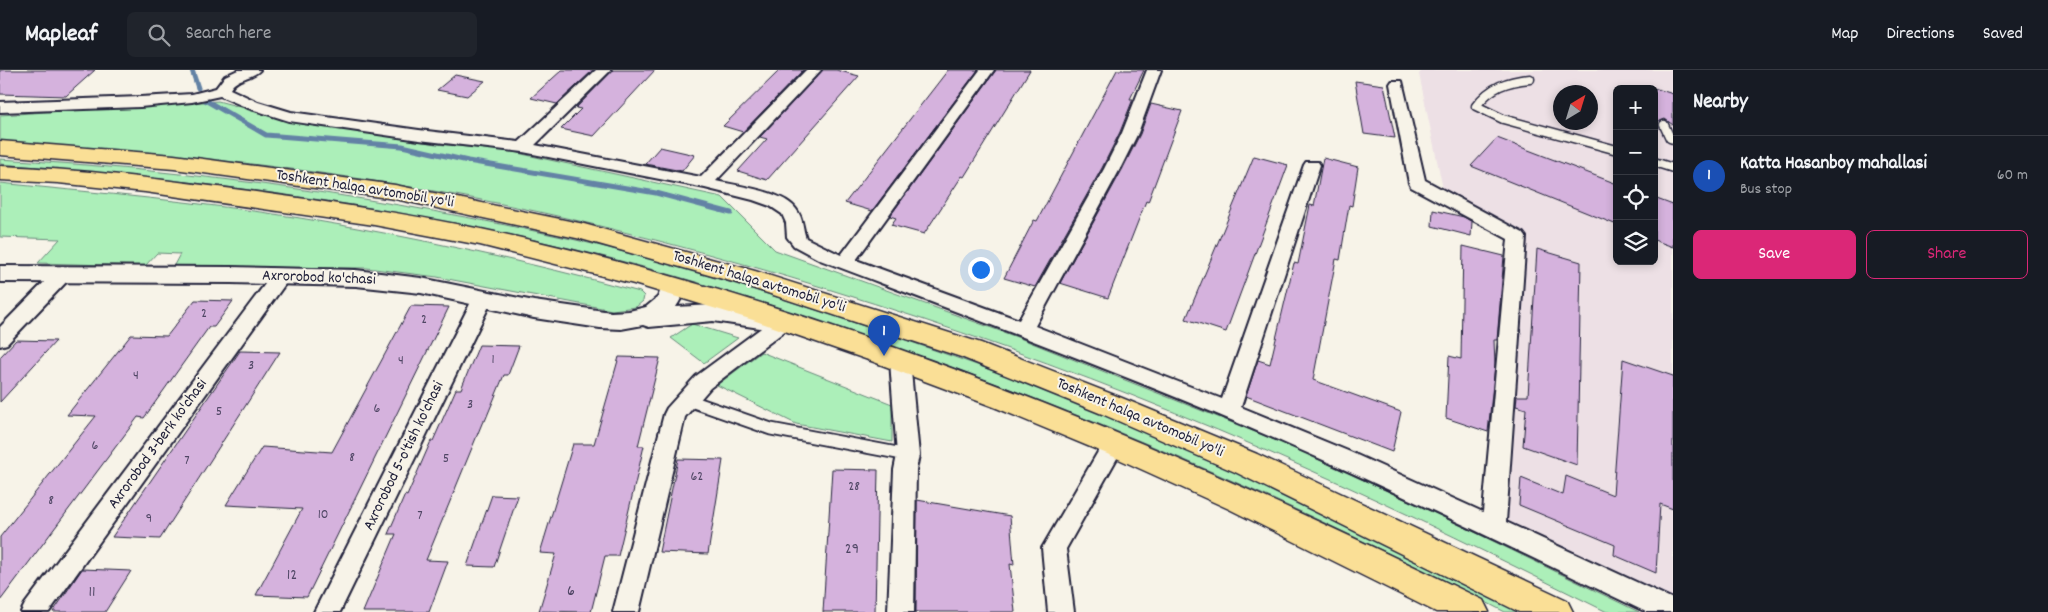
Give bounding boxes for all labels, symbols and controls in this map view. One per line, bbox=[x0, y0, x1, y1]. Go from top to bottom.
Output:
search box bbox=[127, 12, 477, 57]
text: Mapleaf bbox=[25, 18, 97, 52]
icon: search bbox=[145, 21, 173, 49]
text: Search here bbox=[185, 21, 271, 48]
text: Map bbox=[1831, 22, 1858, 47]
text: Directions bbox=[1886, 22, 1955, 47]
text: Saved bbox=[1983, 22, 2023, 47]
north arrow bbox=[1553, 85, 1598, 130]
map controls bbox=[1613, 85, 1658, 265]
button: + bbox=[1613, 85, 1658, 130]
text: Nearby bbox=[1693, 88, 1748, 118]
button: − bbox=[1613, 130, 1658, 175]
text: Katta Hasanboy mahallasi bbox=[1740, 151, 1927, 178]
street label: Toshkent halqa avtomobil yo'li bbox=[274, 164, 456, 214]
text: 1 bbox=[1707, 164, 1711, 187]
text: 60 m bbox=[1997, 164, 2028, 187]
button: locate bbox=[1613, 175, 1658, 220]
text: Bus stop bbox=[1740, 178, 1792, 201]
button: layers bbox=[1613, 220, 1658, 265]
button: Save bbox=[1693, 230, 1856, 279]
button: Share bbox=[1866, 230, 2028, 279]
street label: Toshkent halqa avtomobil yo'li bbox=[670, 245, 848, 319]
your location bbox=[968, 257, 994, 283]
street label: Axrorobod ko'chasi bbox=[262, 265, 376, 291]
house number: 2 bbox=[201, 304, 207, 324]
house number: 2 bbox=[421, 310, 427, 330]
pin: 1 bbox=[868, 315, 900, 356]
house number: 1 bbox=[491, 350, 495, 370]
house number: 4 bbox=[398, 351, 404, 371]
house number: 3 bbox=[248, 356, 254, 376]
house number: 4 bbox=[133, 366, 139, 386]
street label: Toshkent halqa avtomobil yo'li bbox=[1053, 372, 1227, 464]
street label: Axrorobod 3-berk ko'chasi bbox=[103, 374, 213, 514]
street label: Axrorobod 5-o'tish ko'chasi bbox=[360, 378, 448, 534]
house number: 3 bbox=[467, 395, 473, 415]
house number: 6 bbox=[374, 399, 381, 419]
house number: 5 bbox=[216, 402, 222, 422]
house number: 6 bbox=[92, 436, 99, 456]
house number: 8 bbox=[349, 448, 355, 468]
house number: 7 bbox=[184, 451, 190, 471]
house number: 5 bbox=[443, 451, 449, 467]
house number: 62 bbox=[691, 467, 703, 487]
house number: 28 bbox=[848, 477, 860, 497]
house number: 8 bbox=[48, 491, 54, 511]
house number: 10 bbox=[318, 505, 328, 525]
house number: 7 bbox=[417, 506, 423, 526]
house number: 9 bbox=[146, 509, 152, 529]
house number: 29 bbox=[845, 538, 859, 561]
house number: 12 bbox=[287, 564, 297, 587]
house number: 6 bbox=[567, 580, 575, 603]
house number: 11 bbox=[88, 581, 96, 604]

